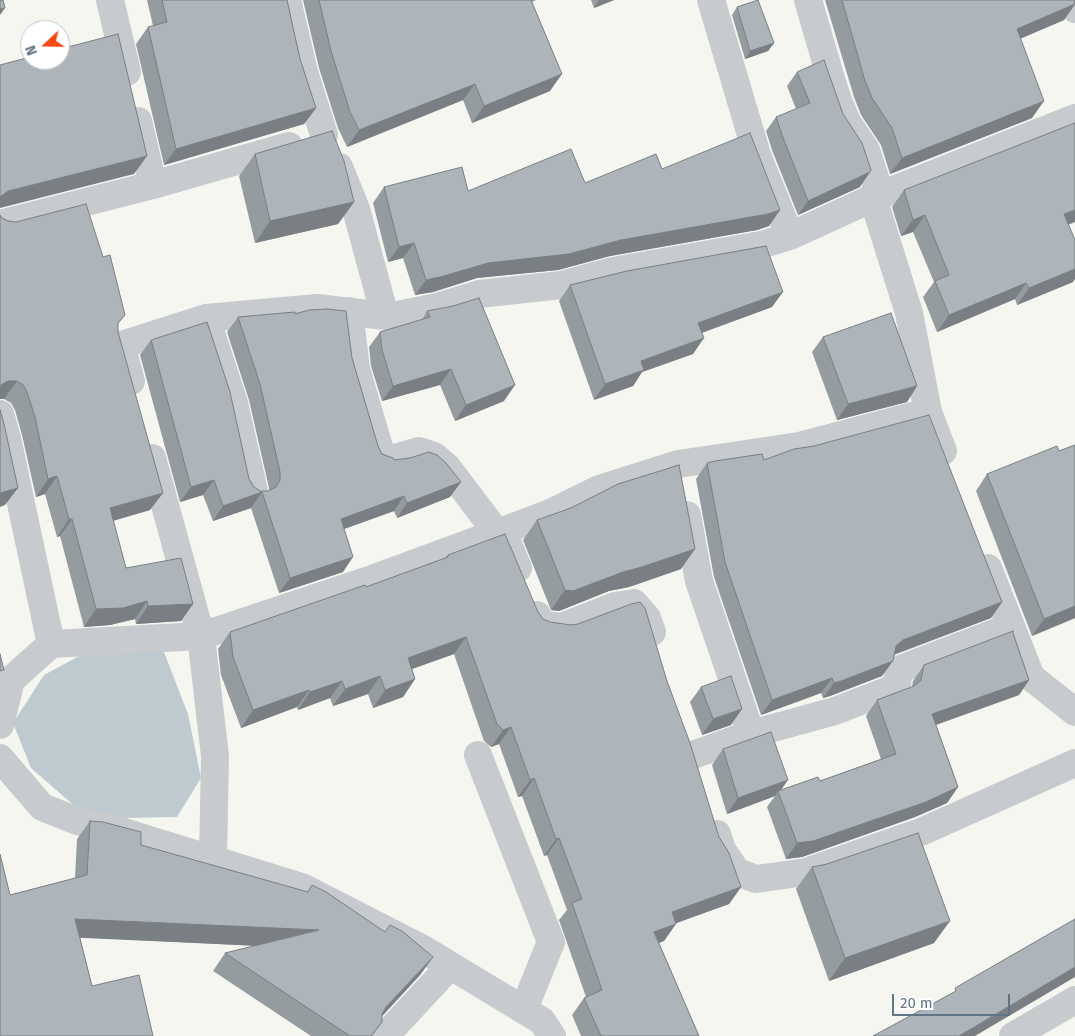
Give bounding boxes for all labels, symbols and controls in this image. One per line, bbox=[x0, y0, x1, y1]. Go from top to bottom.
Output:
north arrow bbox=[20, 20, 70, 70]
text: N bbox=[22, 43, 41, 58]
scale bar bbox=[895, 984, 1012, 1016]
text: 20 m bbox=[900, 994, 933, 1012]

